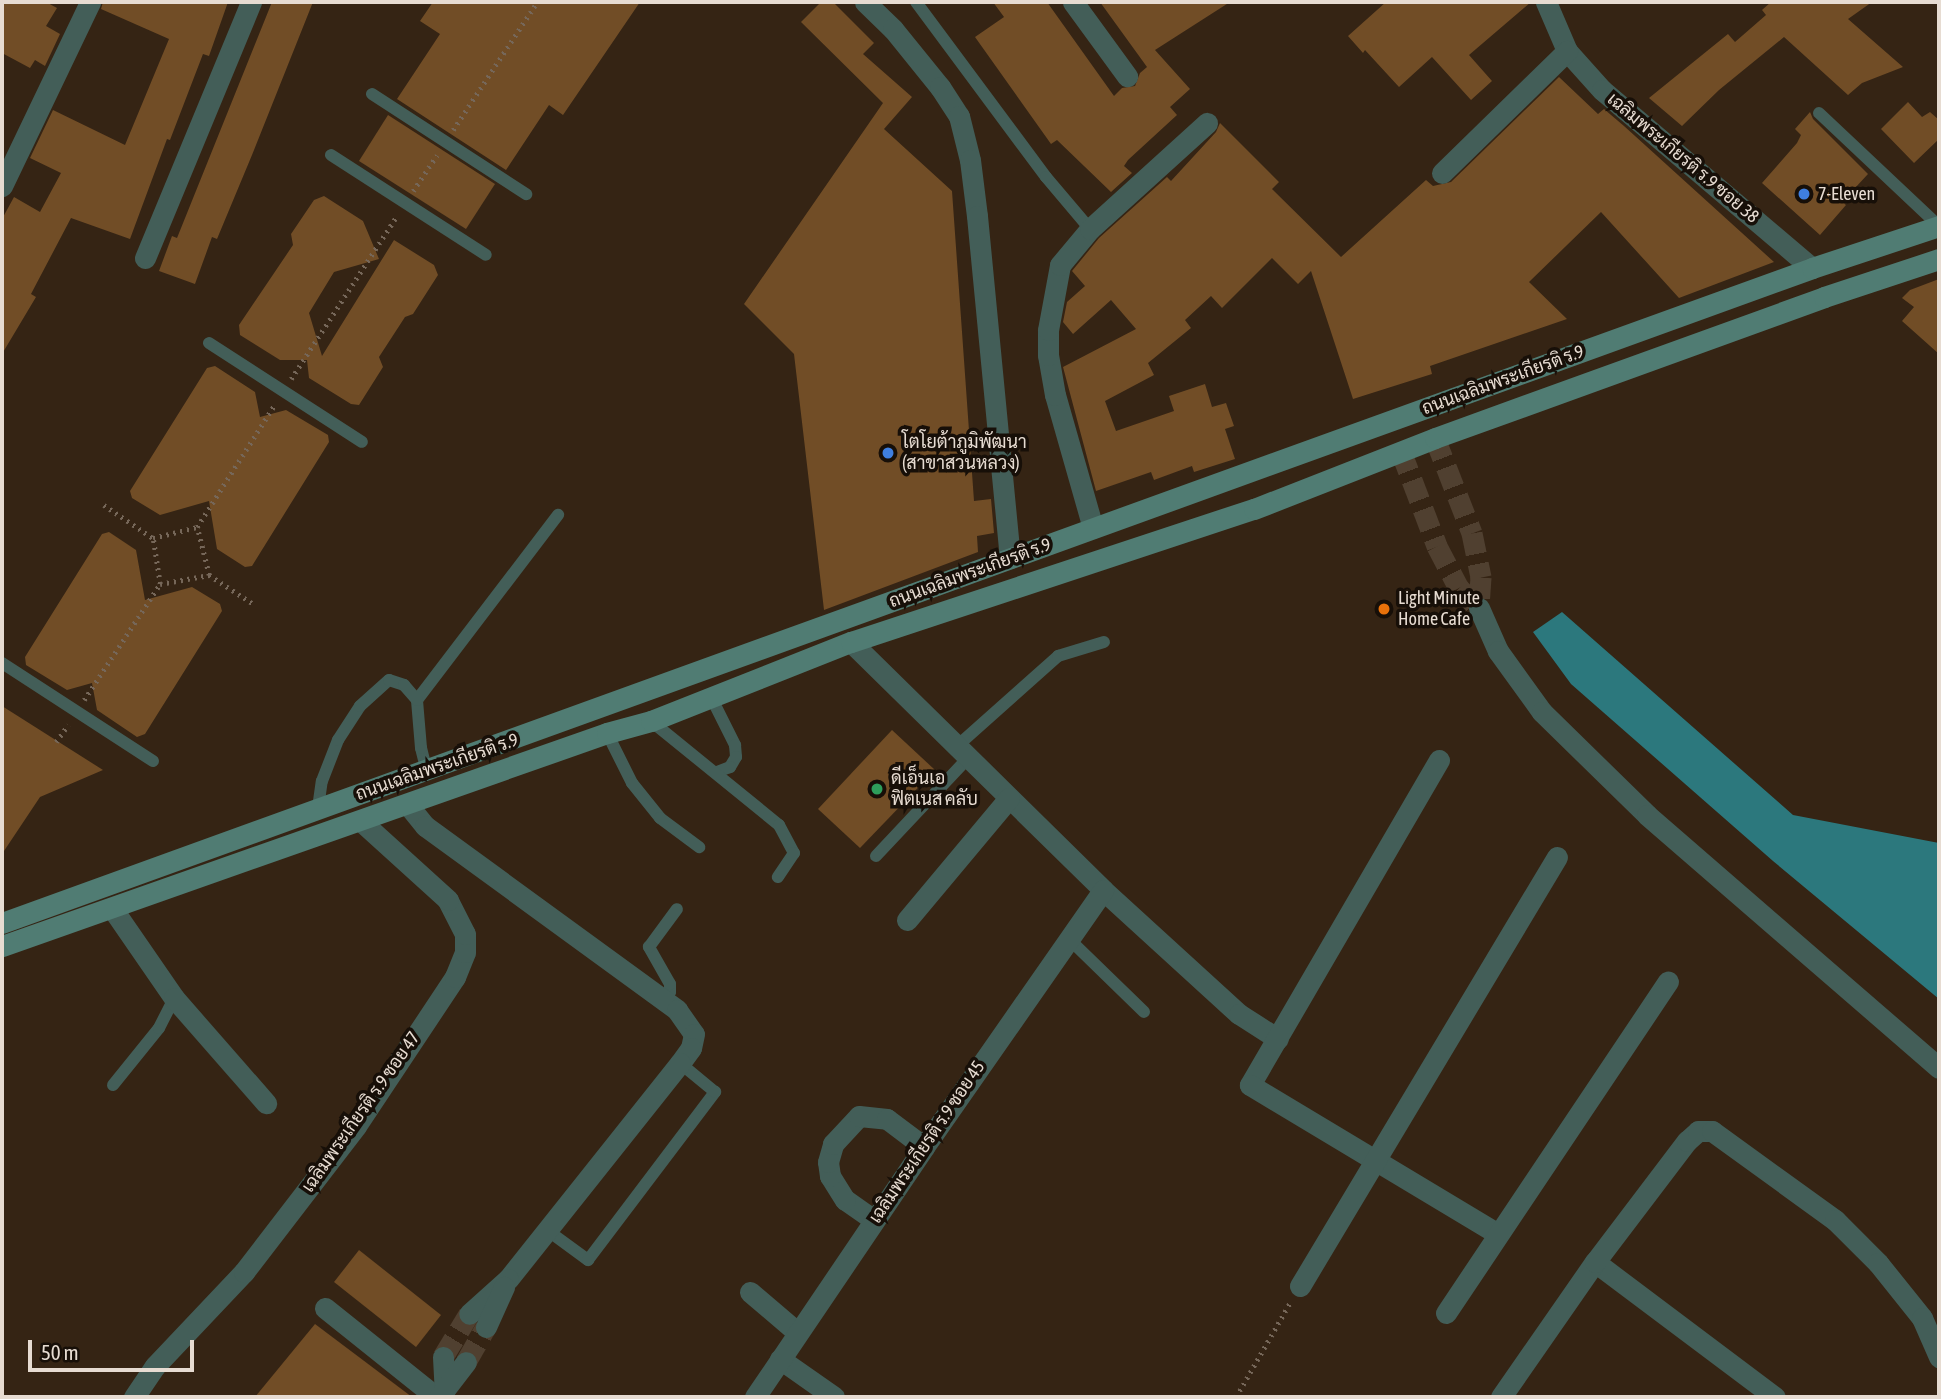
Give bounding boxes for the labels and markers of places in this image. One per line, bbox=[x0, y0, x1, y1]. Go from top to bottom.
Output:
place label: 7-Eleven bbox=[1818, 183, 1875, 205]
marker: 7-Eleven bbox=[1796, 186, 1812, 202]
place label: โตโยต้าภูมิพัฒนา (สาขาสวนหลวง) bbox=[902, 432, 1027, 474]
marker: โตโยต้าภูมิพัฒนา (สาขาสวนหลวง) bbox=[880, 445, 896, 461]
place label: Light Minute Home Cafe bbox=[1398, 588, 1480, 630]
marker: Light Minute Home Cafe bbox=[1376, 601, 1392, 617]
place label: ดีเอ็นเอ ฟิตเนส คลับ bbox=[891, 768, 978, 810]
marker: ดีเอ็นเอ ฟิตเนส คลับ bbox=[869, 781, 885, 797]

